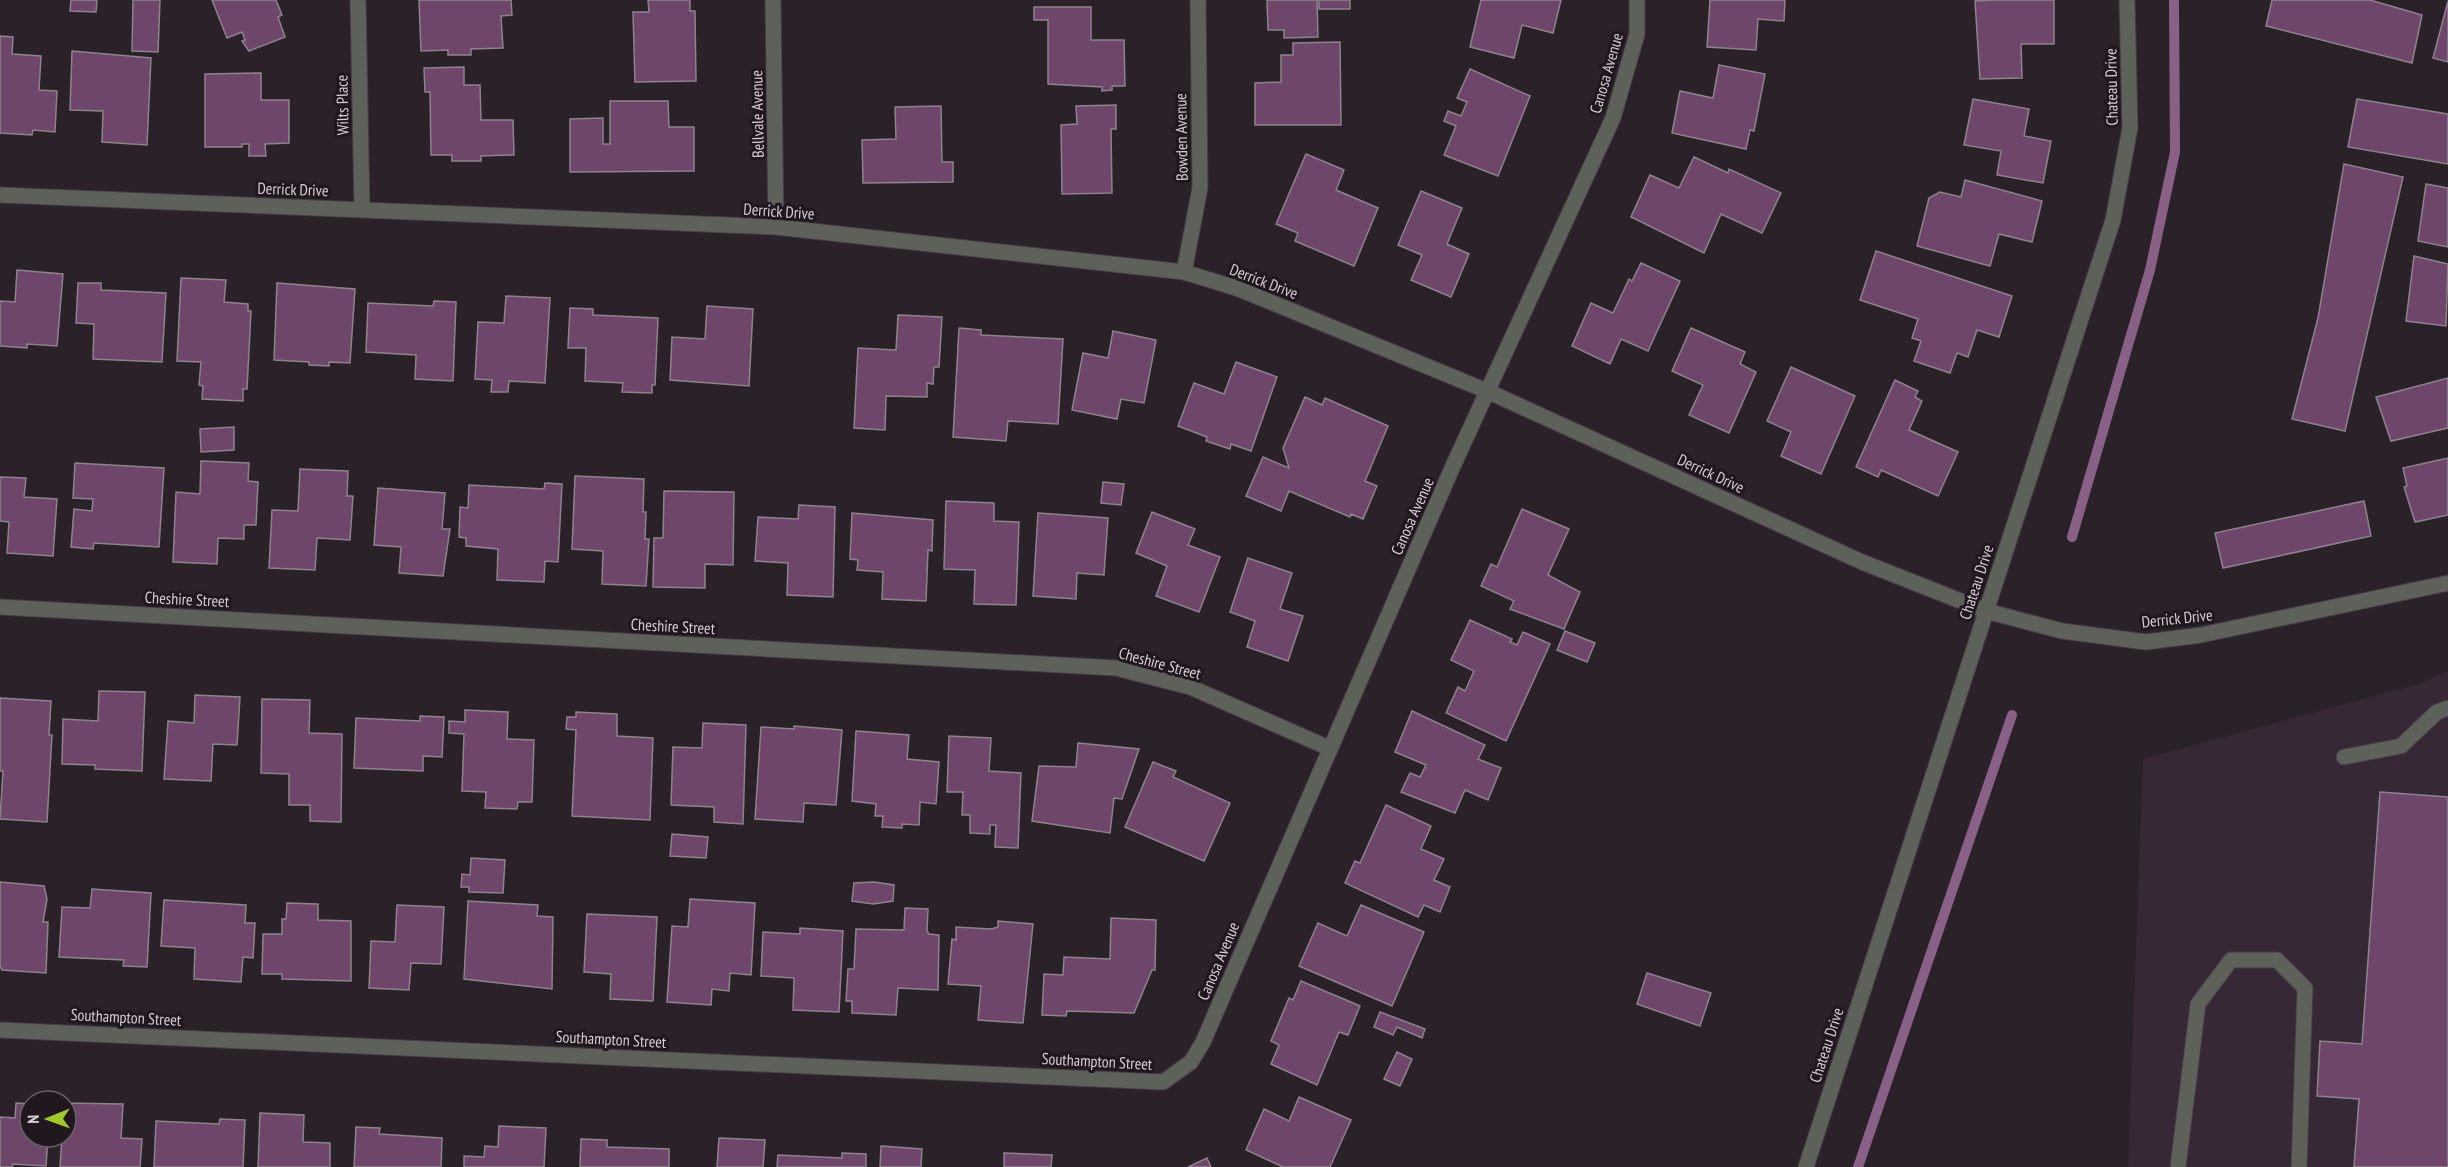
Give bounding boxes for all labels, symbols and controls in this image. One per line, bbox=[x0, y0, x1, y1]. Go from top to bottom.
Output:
street label: Canosa Avenue bbox=[1585, 30, 1627, 116]
street label: Chateau Drive bbox=[2100, 48, 2122, 126]
street label: Bellvale Avenue bbox=[746, 70, 768, 158]
street label: Wilts Place bbox=[331, 75, 353, 135]
street label: Bowden Avenue bbox=[1170, 93, 1192, 181]
street label: Derrick Drive bbox=[257, 178, 329, 200]
street label: Derrick Drive bbox=[743, 199, 815, 223]
street label: Derrick Drive bbox=[1227, 259, 1301, 303]
street label: Derrick Drive bbox=[1674, 449, 1748, 497]
street label: Canosa Avenue bbox=[1386, 474, 1438, 558]
street label: Chateau Drive bbox=[1955, 542, 1997, 622]
street label: Cheshire Street bbox=[144, 587, 230, 611]
street label: Derrick Drive bbox=[2141, 604, 2213, 632]
street label: Cheshire Street bbox=[630, 614, 716, 638]
street label: Cheshire Street bbox=[1117, 642, 1204, 684]
street label: Canosa Avenue bbox=[1193, 919, 1243, 1003]
street label: Southampton Street bbox=[70, 1004, 182, 1030]
street label: Chateau Drive bbox=[1805, 1005, 1847, 1085]
street label: Southampton Street bbox=[555, 1026, 667, 1052]
street label: Southampton Street bbox=[1041, 1048, 1153, 1074]
north arrow bbox=[18, 1089, 78, 1149]
text: N bbox=[23, 1115, 43, 1124]

